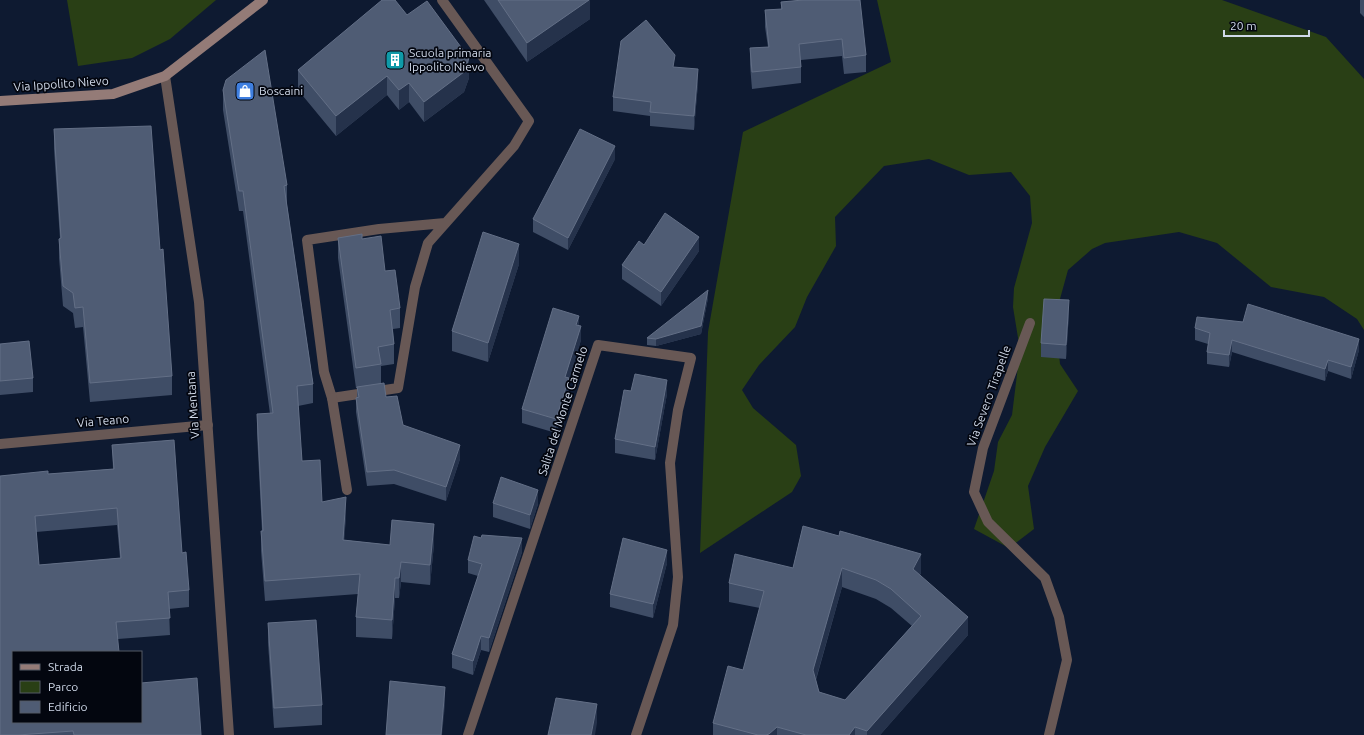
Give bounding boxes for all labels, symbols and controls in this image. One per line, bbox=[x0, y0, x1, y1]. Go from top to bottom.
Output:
scale bar bbox=[1224, 12, 1309, 38]
text: 20 m bbox=[1230, 19, 1257, 32]
place label: Scuola primaria Ippolito Nievo bbox=[409, 46, 491, 73]
building icon: Scuola primaria Ippolito Nievo bbox=[384, 49, 406, 71]
street label: Via Ippolito Nievo bbox=[13, 74, 109, 93]
shop icon: Boscaini bbox=[234, 80, 256, 102]
place label: Boscaini bbox=[259, 84, 303, 97]
street label: Via Severo Tirapelle bbox=[964, 344, 1013, 448]
street label: Salita del Monte Carmelo bbox=[535, 345, 590, 477]
street label: Via Mentana bbox=[184, 371, 201, 439]
street label: Via Teano bbox=[76, 412, 130, 429]
legend bbox=[12, 651, 142, 723]
text: Strada bbox=[48, 660, 83, 673]
text: Parco bbox=[48, 680, 78, 693]
text: Edificio bbox=[48, 700, 88, 713]

